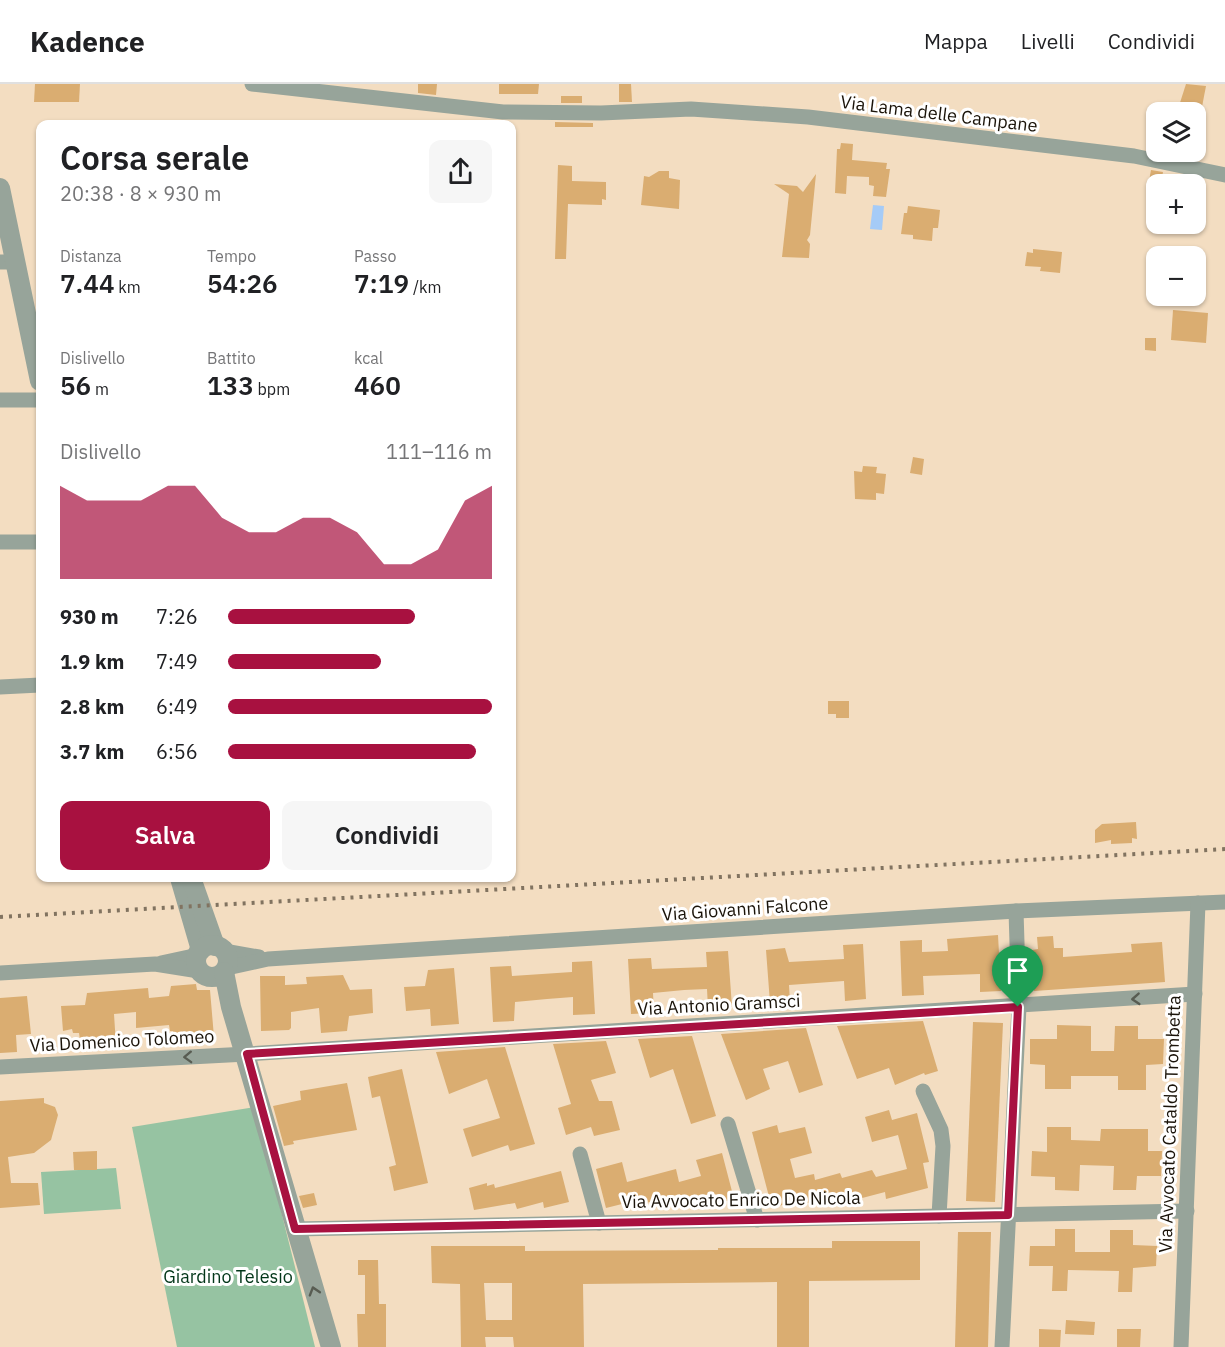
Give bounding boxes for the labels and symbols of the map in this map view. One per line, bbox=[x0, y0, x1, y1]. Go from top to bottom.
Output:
street label: Via Lama delle Campane bbox=[839, 90, 1039, 137]
street label: Via Giovanni Falcone bbox=[661, 891, 829, 926]
pin bbox=[992, 945, 1043, 1007]
street label: Via Antonio Gramsci bbox=[637, 989, 801, 1020]
one-way arrow bbox=[1132, 992, 1141, 1005]
street label: Via Avvocato Cataldo Trombetta bbox=[1154, 994, 1186, 1253]
street label: Via Domenico Tolomeo bbox=[29, 1024, 215, 1057]
one-way arrow bbox=[184, 1051, 193, 1064]
street label: Via Avvocato Enrico De Nicola bbox=[621, 1186, 861, 1213]
park label: Giardino Telesio bbox=[163, 1265, 293, 1288]
one-way arrow bbox=[309, 1286, 321, 1297]

